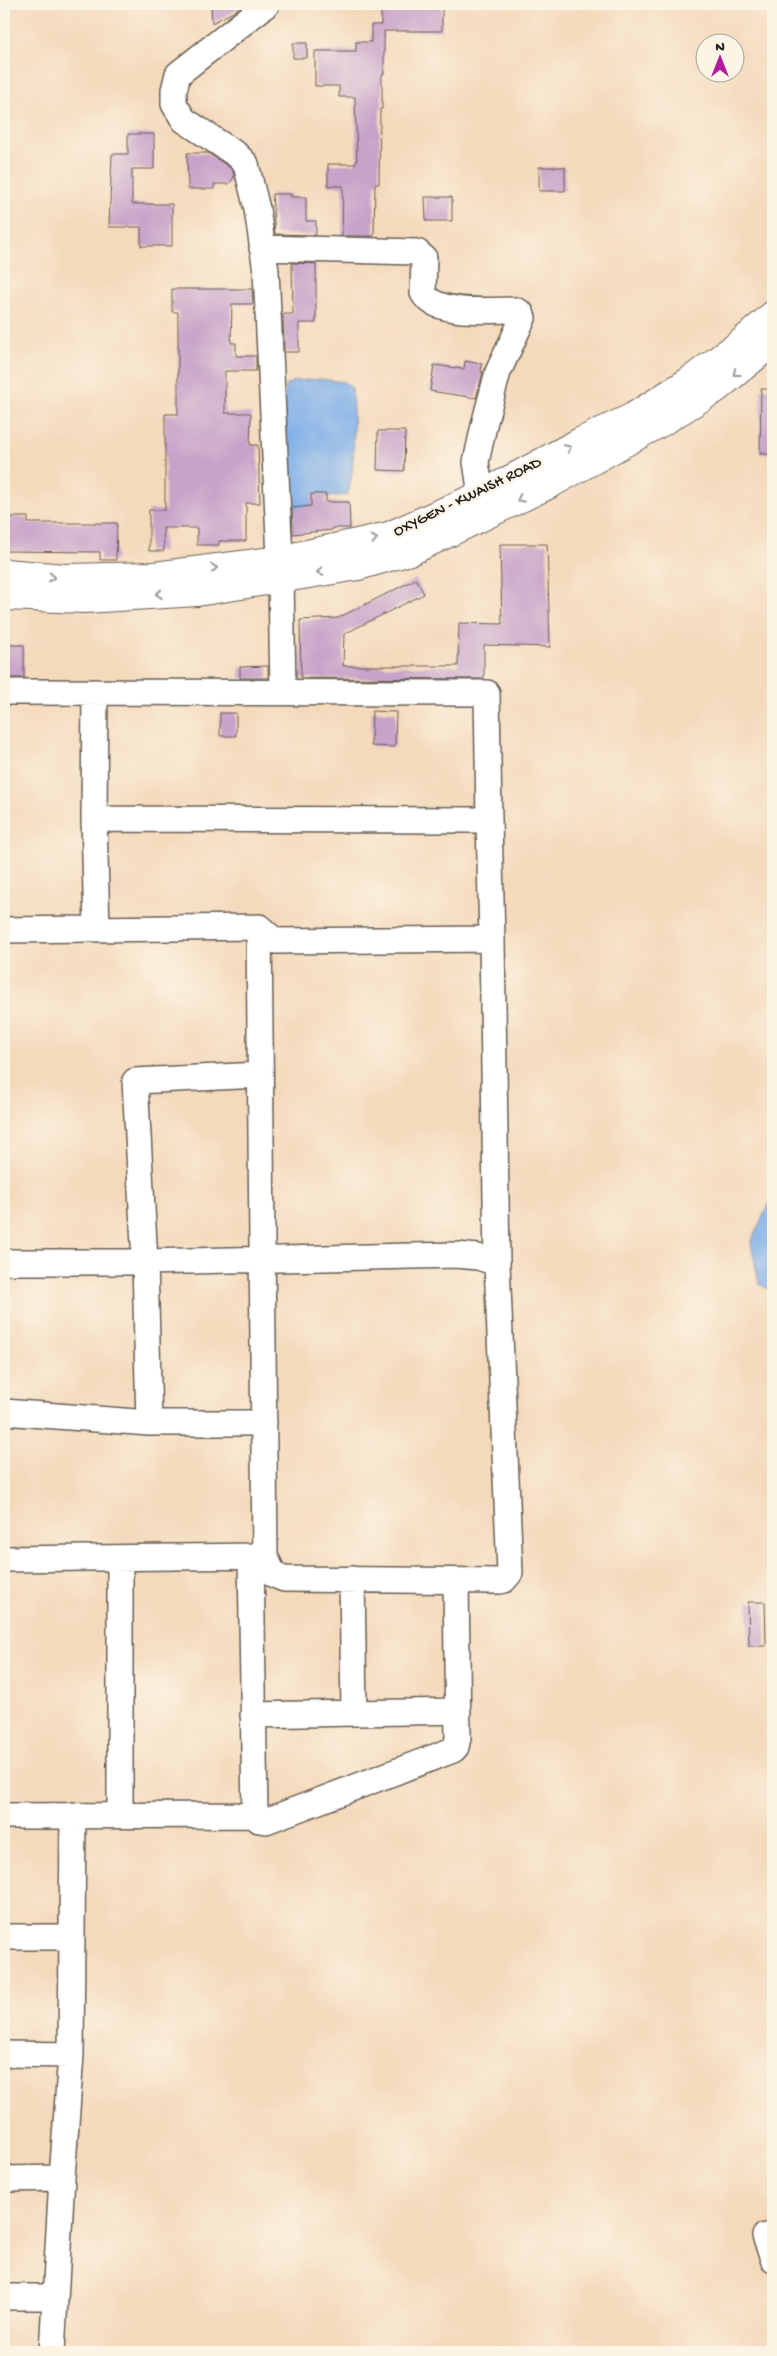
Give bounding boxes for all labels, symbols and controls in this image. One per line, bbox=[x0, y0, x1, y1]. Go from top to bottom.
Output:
north arrow bbox=[694, 32, 744, 82]
text: N bbox=[715, 39, 725, 56]
one-way arrow bbox=[733, 368, 742, 376]
one-way arrow bbox=[563, 444, 572, 454]
street label: OXYGEN - KWAISH ROAD bbox=[391, 454, 546, 542]
one-way arrow bbox=[516, 492, 525, 503]
one-way arrow bbox=[370, 534, 378, 545]
one-way arrow bbox=[211, 563, 219, 574]
one-way arrow bbox=[315, 566, 324, 576]
one-way arrow bbox=[49, 571, 57, 582]
one-way arrow bbox=[154, 589, 162, 600]

